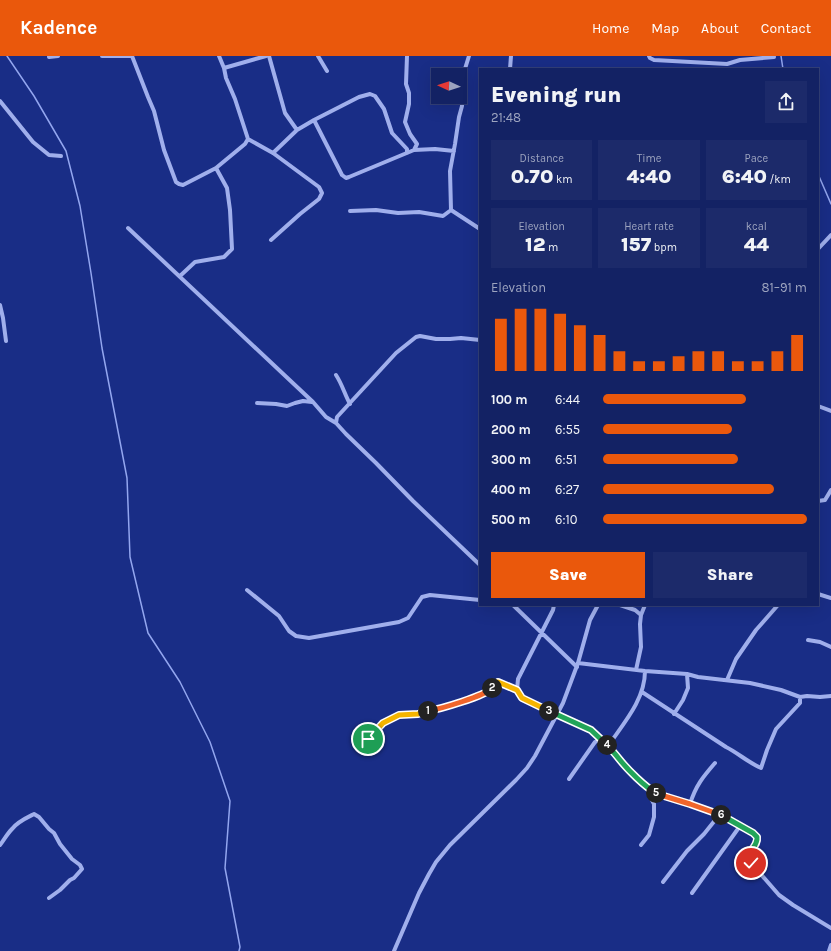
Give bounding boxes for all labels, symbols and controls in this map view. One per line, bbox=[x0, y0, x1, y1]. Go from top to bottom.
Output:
text: Kadence bbox=[20, 17, 97, 39]
text: Home bbox=[592, 20, 629, 37]
text: Map bbox=[651, 20, 679, 37]
text: About bbox=[701, 20, 739, 37]
text: Contact bbox=[761, 20, 811, 37]
north arrow bbox=[431, 68, 467, 104]
map controls bbox=[431, 68, 467, 104]
button: share bbox=[765, 81, 807, 123]
text: Evening run bbox=[491, 82, 621, 108]
text: 21:48 bbox=[491, 110, 521, 125]
text: Distance bbox=[519, 152, 564, 165]
text: Time bbox=[637, 152, 661, 165]
text: Pace bbox=[745, 152, 768, 165]
text: 0.70 bbox=[511, 165, 553, 188]
text: 4:40 bbox=[626, 165, 672, 188]
text: 6:40 bbox=[722, 165, 767, 188]
text: km bbox=[553, 173, 573, 186]
text: /km bbox=[767, 173, 791, 186]
text: Elevation bbox=[518, 220, 565, 233]
text: Heart rate bbox=[624, 220, 674, 233]
text: kcal bbox=[746, 220, 767, 233]
text: 12 bbox=[525, 233, 545, 256]
text: 157 bbox=[621, 233, 651, 256]
text: 44 bbox=[744, 233, 769, 256]
text: m bbox=[545, 241, 558, 254]
text: bpm bbox=[651, 241, 677, 254]
text: Elevation bbox=[491, 280, 546, 295]
text: 81–91 m bbox=[761, 280, 807, 295]
text: 100 m bbox=[491, 392, 528, 407]
text: 6:44 bbox=[555, 392, 580, 407]
text: 200 m bbox=[491, 422, 531, 437]
text: 6:55 bbox=[555, 422, 580, 437]
text: 300 m bbox=[491, 452, 531, 467]
text: 6:51 bbox=[555, 452, 577, 467]
text: 400 m bbox=[491, 482, 531, 497]
text: 6:27 bbox=[555, 482, 579, 497]
text: 500 m bbox=[491, 512, 531, 527]
text: 6:10 bbox=[555, 512, 577, 527]
button: Save bbox=[491, 552, 645, 598]
button: Share bbox=[653, 552, 807, 598]
pin: 2 bbox=[482, 678, 502, 698]
text: 2 bbox=[489, 681, 495, 694]
pin: 1 bbox=[418, 701, 438, 721]
pin: 3 bbox=[539, 701, 559, 721]
text: 1 bbox=[426, 704, 430, 717]
text: 3 bbox=[546, 704, 552, 717]
pin bbox=[351, 722, 385, 756]
icon: arrive bbox=[357, 728, 379, 750]
pin: 4 bbox=[597, 735, 617, 755]
text: 4 bbox=[604, 738, 610, 751]
pin: 5 bbox=[646, 783, 666, 803]
text: 5 bbox=[653, 786, 659, 799]
pin: 6 bbox=[711, 805, 731, 825]
text: 6 bbox=[718, 808, 724, 821]
pin bbox=[734, 846, 768, 880]
icon: check bbox=[740, 852, 762, 874]

